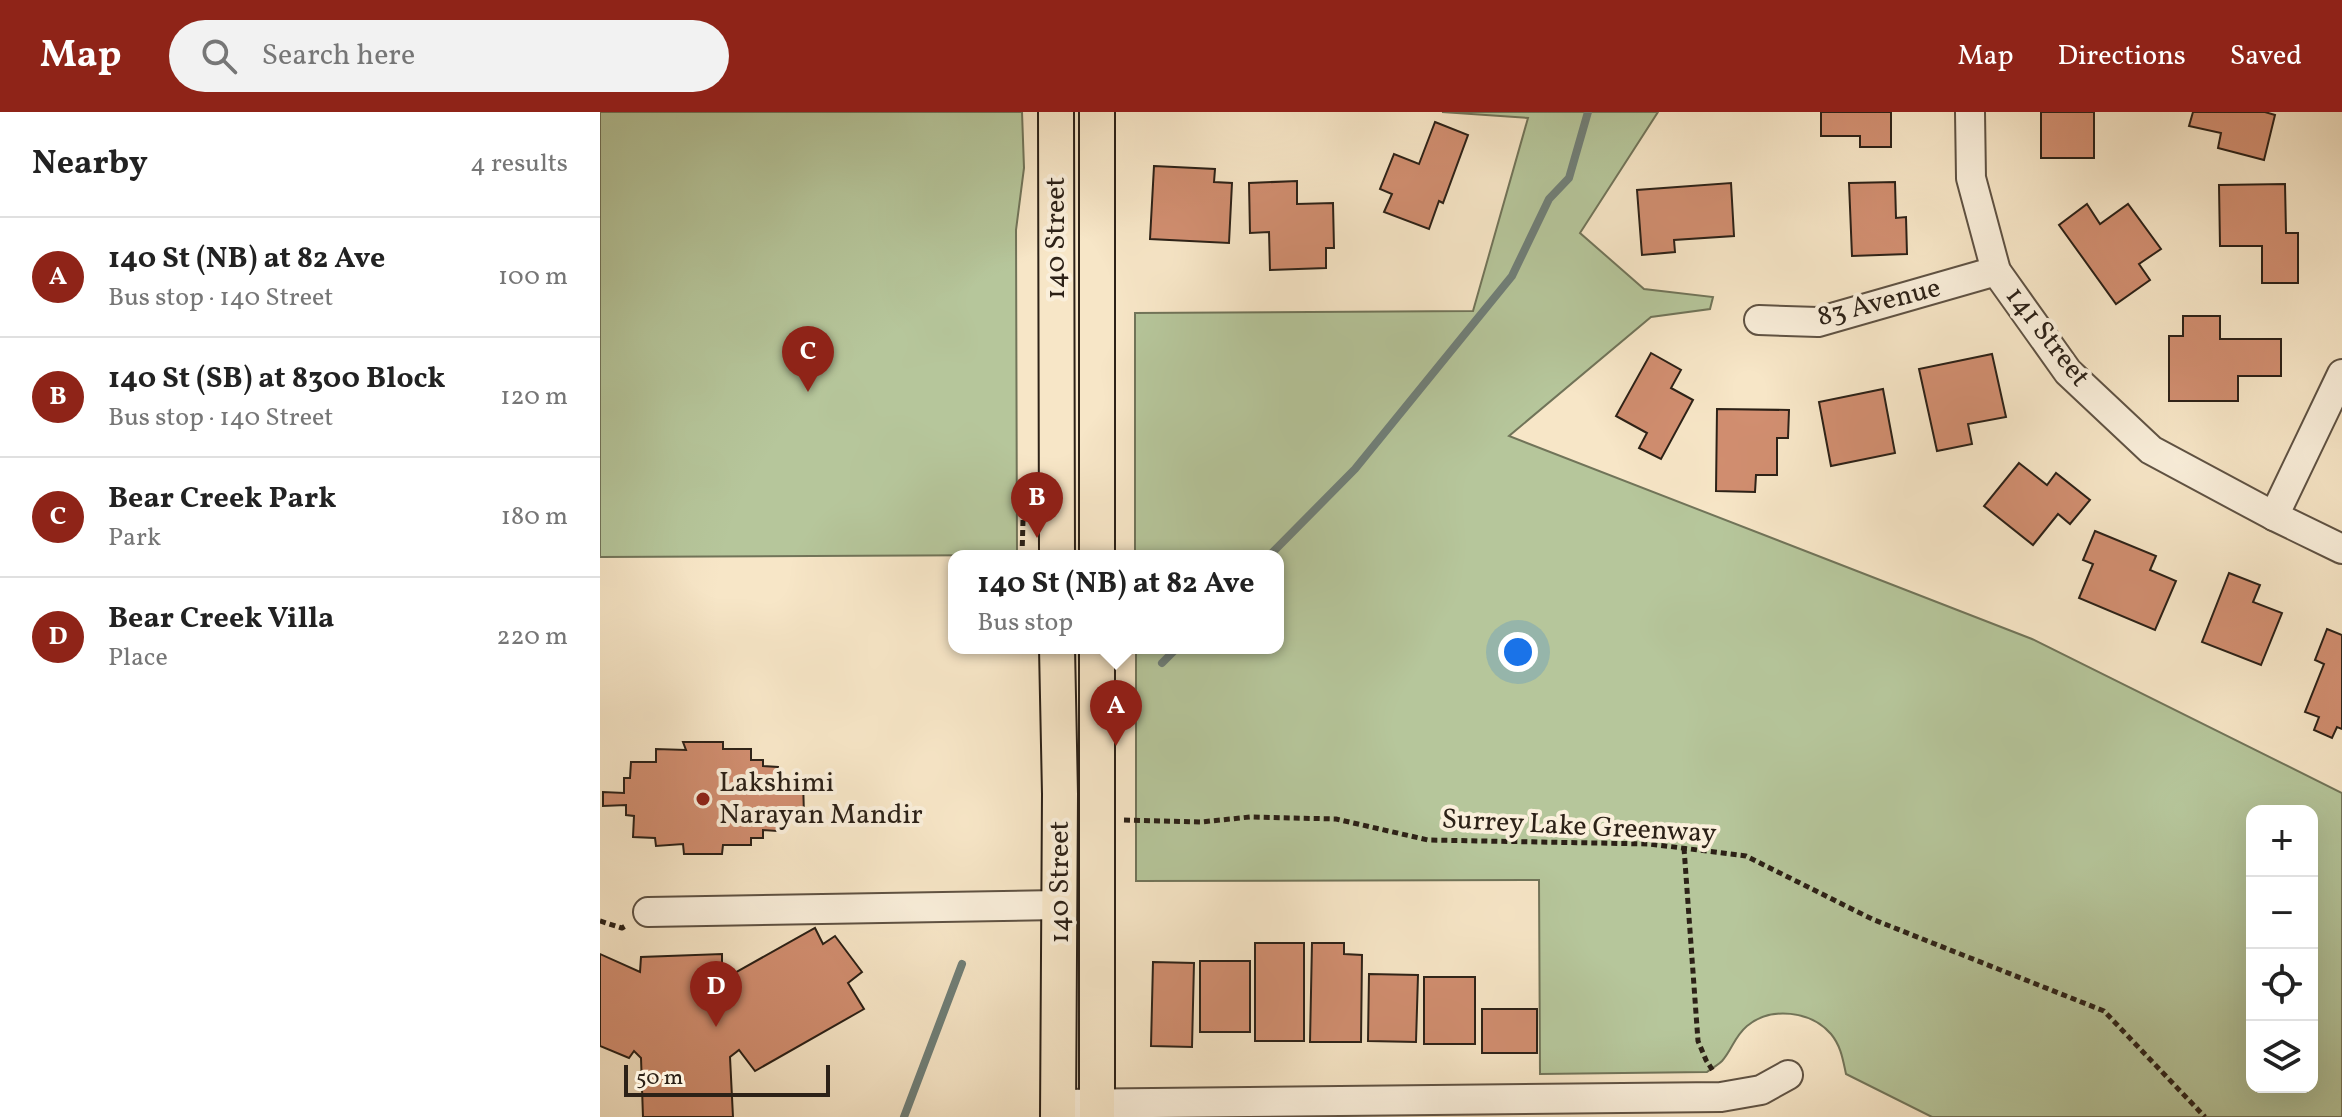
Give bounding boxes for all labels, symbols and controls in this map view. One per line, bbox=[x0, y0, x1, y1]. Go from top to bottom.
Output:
search box bbox=[169, 20, 729, 92]
text: Map bbox=[40, 30, 121, 83]
icon: search bbox=[197, 34, 241, 78]
text: Search here bbox=[261, 35, 415, 77]
text: Map bbox=[1958, 37, 2014, 76]
text: Directions bbox=[2058, 37, 2186, 76]
text: Saved bbox=[2230, 37, 2302, 76]
text: Nearby bbox=[32, 141, 148, 188]
text: 4 results bbox=[470, 146, 568, 182]
street label: 140 Street bbox=[1037, 177, 1076, 299]
text: 140 St (NB) at 82 Ave bbox=[108, 238, 385, 280]
text: A bbox=[49, 259, 67, 295]
text: 100 m bbox=[498, 259, 568, 295]
street label: 83 Avenue bbox=[1813, 269, 1945, 337]
street label: 141 Street bbox=[1995, 279, 2099, 395]
text: Bus stop · 140 Street bbox=[108, 280, 333, 316]
pin: C bbox=[782, 326, 834, 392]
text: 140 St (SB) at 8300 Block bbox=[108, 358, 445, 400]
text: B bbox=[49, 379, 67, 415]
text: 120 m bbox=[500, 379, 568, 415]
text: Bus stop · 140 Street bbox=[108, 400, 333, 436]
pin: B bbox=[1011, 472, 1063, 538]
text: Bear Creek Park bbox=[108, 478, 336, 520]
text: C bbox=[50, 499, 66, 535]
text: 180 m bbox=[501, 499, 568, 535]
text: Park bbox=[108, 520, 161, 556]
popup bbox=[948, 550, 1284, 654]
text: 140 St (NB) at 82 Ave bbox=[977, 563, 1255, 605]
text: Bear Creek Villa bbox=[108, 598, 334, 640]
text: Bus stop bbox=[977, 605, 1073, 641]
text: D bbox=[48, 619, 68, 655]
text: 220 m bbox=[496, 619, 568, 655]
your location bbox=[1498, 632, 1538, 672]
text: Place bbox=[108, 640, 168, 676]
pin: A bbox=[1090, 680, 1142, 746]
place label: Lakshimi Narayan Mandir bbox=[719, 764, 923, 835]
marker: Lakshimi Narayan Mandir bbox=[694, 790, 712, 808]
street label: Surrey Lake Greenway bbox=[1441, 800, 1717, 854]
map controls bbox=[2246, 805, 2318, 1093]
button: + bbox=[2246, 805, 2318, 877]
street label: 140 Street bbox=[1041, 821, 1080, 943]
button: − bbox=[2246, 877, 2318, 949]
button: locate bbox=[2246, 949, 2318, 1021]
pin: D bbox=[690, 961, 742, 1027]
button: layers bbox=[2246, 1021, 2318, 1093]
scale bar bbox=[624, 1061, 830, 1097]
text: 50 m bbox=[636, 1063, 683, 1094]

